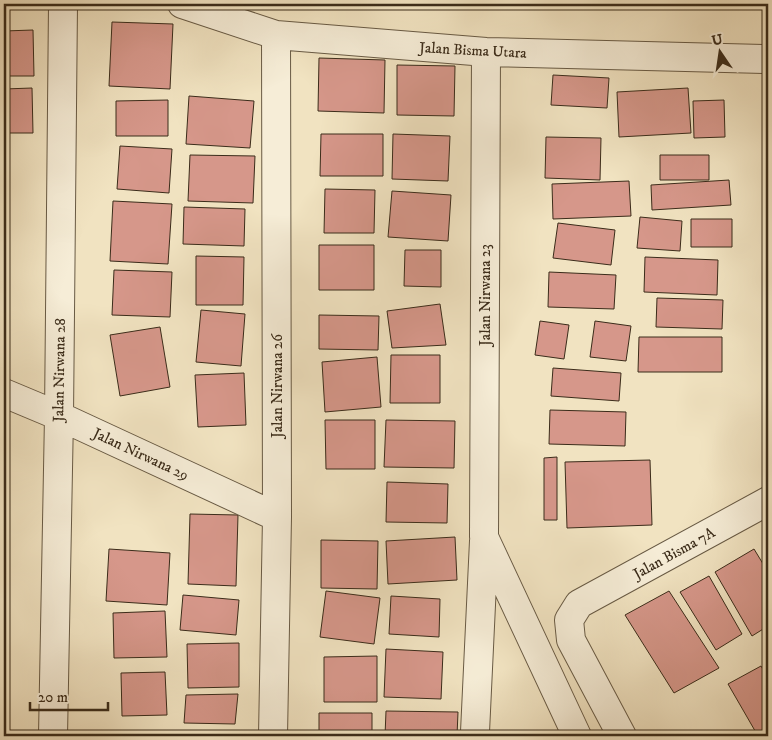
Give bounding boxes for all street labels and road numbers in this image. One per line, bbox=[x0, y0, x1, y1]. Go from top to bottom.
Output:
street label: Jalan Bisma Utara bbox=[417, 38, 528, 63]
street label: Jalan Nirwana 23 bbox=[476, 244, 495, 348]
street label: Jalan Nirwana 28 bbox=[49, 318, 70, 424]
street label: Jalan Nirwana 26 bbox=[268, 333, 287, 440]
street label: Jalan Nirwana 29 bbox=[88, 423, 192, 485]
street label: Jalan Bisma 7A bbox=[628, 523, 719, 585]

